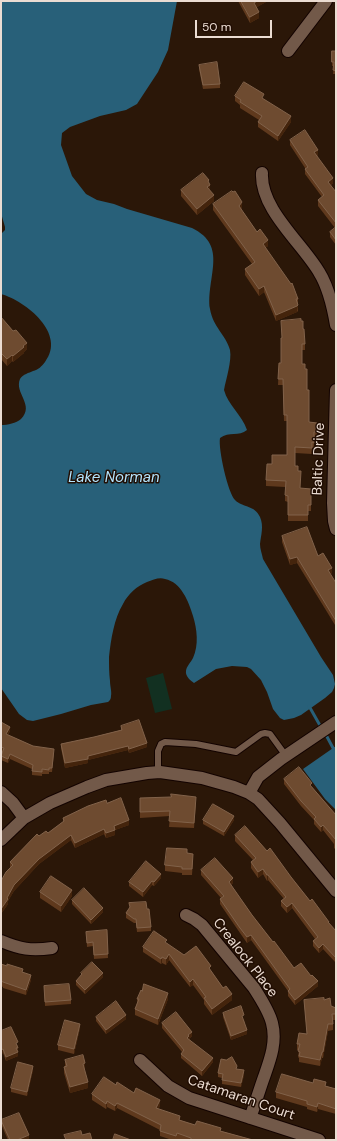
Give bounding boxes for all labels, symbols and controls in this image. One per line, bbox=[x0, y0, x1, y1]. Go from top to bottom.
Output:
scale bar bbox=[197, 12, 274, 38]
text: 50 m bbox=[202, 19, 231, 35]
street label: Baltic Drive bbox=[309, 422, 329, 496]
water label: Lake Norman bbox=[68, 469, 160, 487]
street label: Crealock Place bbox=[209, 915, 281, 1001]
street label: Catamaran Court bbox=[185, 1072, 297, 1124]

